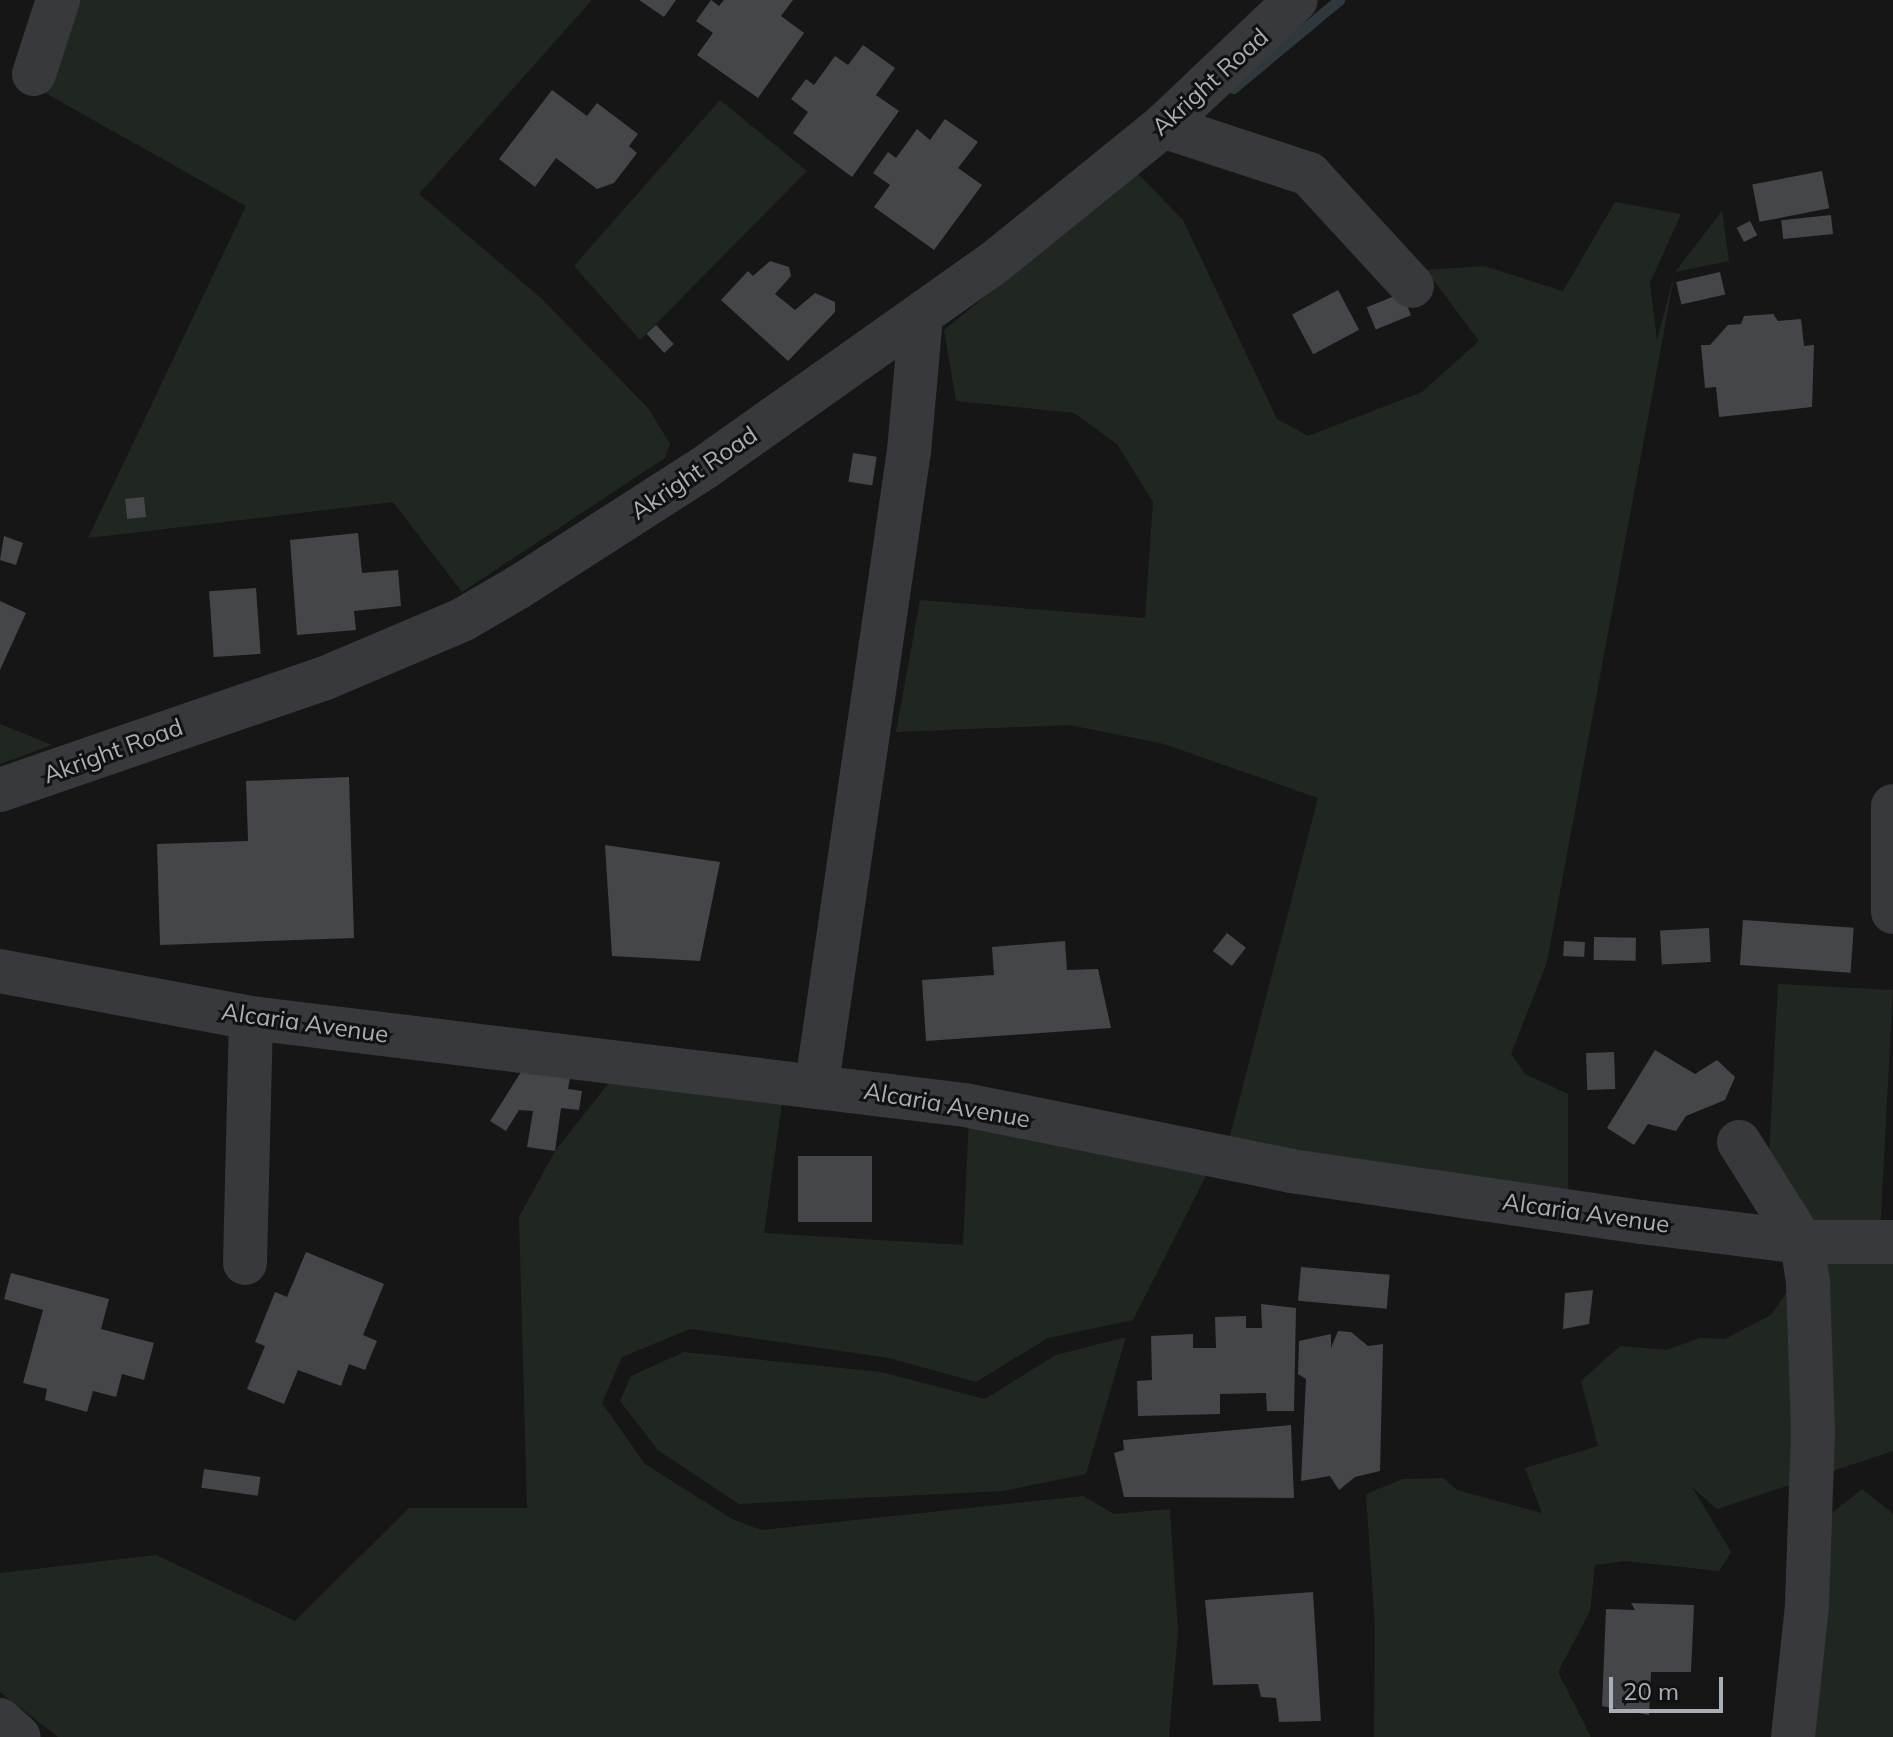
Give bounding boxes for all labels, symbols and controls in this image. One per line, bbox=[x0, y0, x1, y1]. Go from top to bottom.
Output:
street label: Akright Road bbox=[1146, 22, 1274, 142]
street label: Akright Road bbox=[625, 420, 763, 526]
street label: Akright Road bbox=[39, 712, 187, 790]
street label: Alcaria Avenue bbox=[220, 997, 390, 1049]
street label: Alcaria Avenue bbox=[862, 1076, 1032, 1134]
street label: Alcaria Avenue bbox=[1501, 1187, 1671, 1239]
scale bar bbox=[1613, 1661, 1727, 1711]
text: 20 m bbox=[1623, 1676, 1679, 1706]

